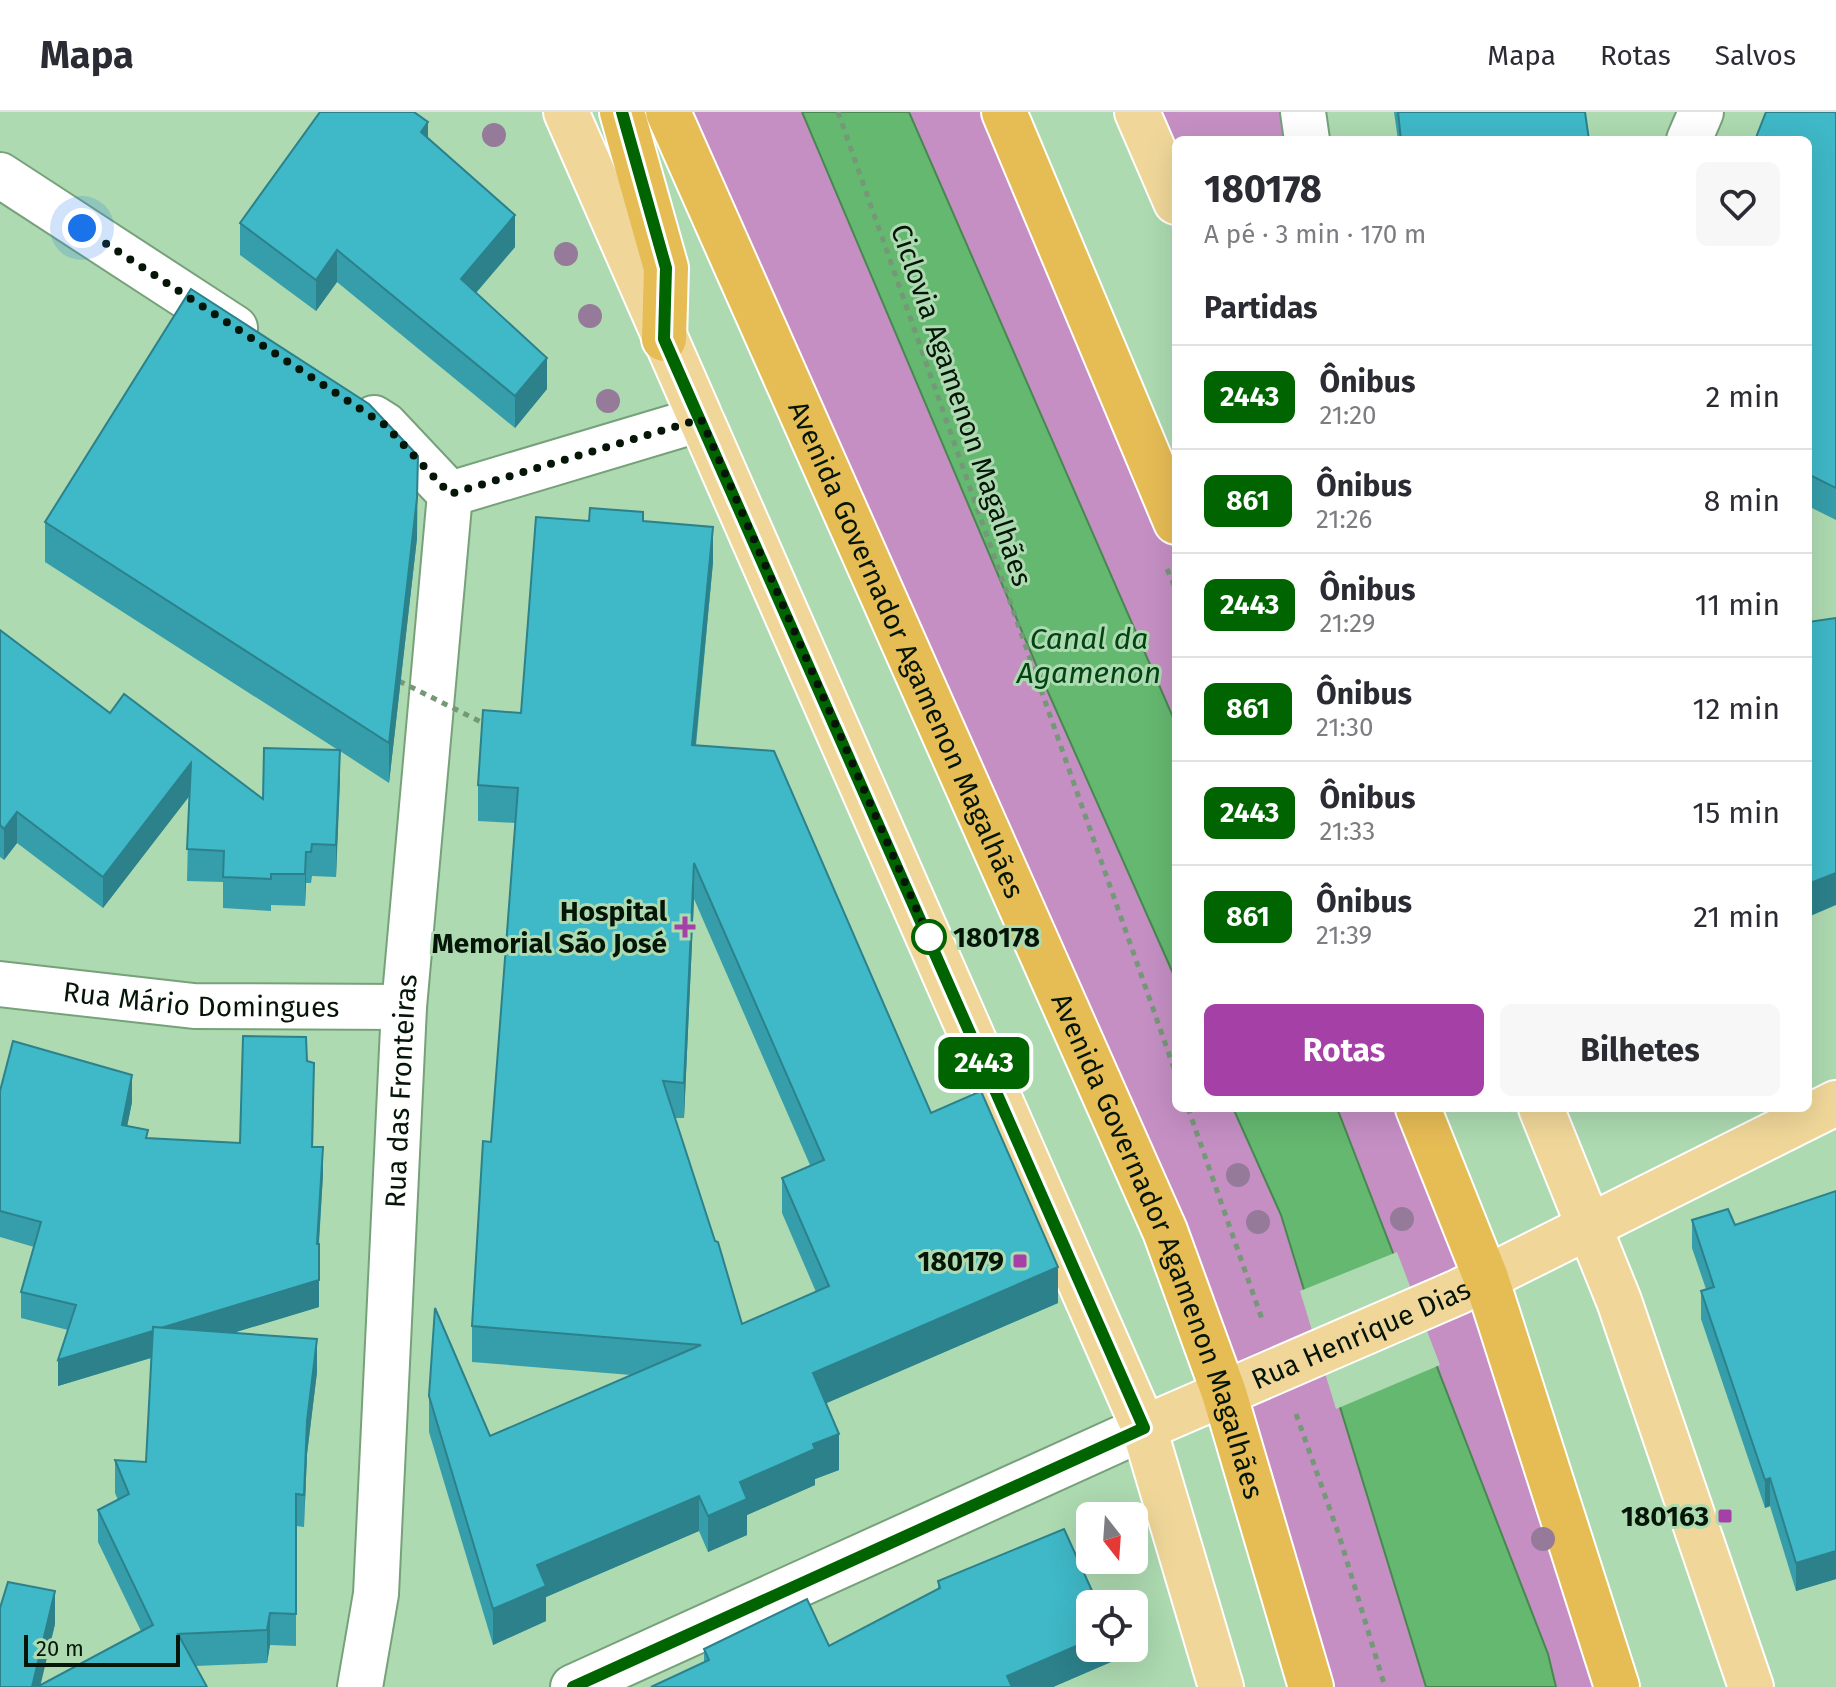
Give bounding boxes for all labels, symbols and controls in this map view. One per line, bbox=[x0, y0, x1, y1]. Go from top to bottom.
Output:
text: Mapa bbox=[40, 32, 134, 78]
text: Mapa bbox=[1487, 39, 1556, 72]
text: Rotas bbox=[1600, 39, 1671, 72]
text: Salvos bbox=[1715, 39, 1796, 72]
button: heart bbox=[1696, 162, 1780, 246]
text: 180178 bbox=[1204, 166, 1322, 212]
your location bbox=[62, 208, 102, 248]
text: A pé · 3 min · 170 m bbox=[1204, 219, 1426, 250]
street label: Ciclovia Agamenon Magalhães bbox=[884, 220, 1039, 590]
text: Partidas bbox=[1204, 290, 1318, 326]
text: Ônibus bbox=[1319, 364, 1415, 400]
text: 2 min bbox=[1705, 379, 1780, 415]
text: 2443 bbox=[1220, 380, 1279, 413]
street label: Avenida Governador Agamenon Magalhães bbox=[781, 396, 1031, 903]
text: 21:20 bbox=[1319, 400, 1377, 431]
text: Ônibus bbox=[1316, 468, 1412, 504]
text: 8 min bbox=[1704, 483, 1780, 519]
text: 861 bbox=[1226, 484, 1270, 517]
text: 21:26 bbox=[1316, 504, 1372, 535]
text: Ônibus bbox=[1319, 572, 1415, 608]
text: 11 min bbox=[1695, 587, 1780, 623]
text: 2443 bbox=[1220, 588, 1279, 621]
text: 21:29 bbox=[1319, 608, 1375, 639]
water label: Canal da Agamenon bbox=[1016, 621, 1161, 691]
text: Ônibus bbox=[1316, 676, 1412, 712]
text: 12 min bbox=[1692, 691, 1780, 727]
text: 861 bbox=[1226, 692, 1270, 725]
text: 21:30 bbox=[1316, 712, 1373, 743]
text: Ônibus bbox=[1319, 780, 1415, 816]
text: 15 min bbox=[1692, 795, 1780, 831]
text: 2443 bbox=[1220, 796, 1279, 829]
text: 21:33 bbox=[1319, 816, 1375, 847]
text: Ônibus bbox=[1316, 884, 1412, 920]
place label: Hospital Memorial São José bbox=[432, 895, 668, 960]
text: 21 min bbox=[1693, 899, 1780, 935]
text: 861 bbox=[1226, 900, 1270, 933]
marker: Hospital Memorial São José bbox=[674, 916, 696, 938]
marker: 180178 bbox=[912, 920, 946, 954]
text: 21:39 bbox=[1316, 920, 1372, 951]
place label: 180178 bbox=[953, 921, 1040, 954]
street label: Rua das Fronteiras bbox=[378, 973, 424, 1209]
street label: Rua Mário Domingues bbox=[61, 975, 339, 1024]
street label: Avenida Governador Agamenon Magalhães bbox=[1044, 988, 1270, 1503]
button: Rotas bbox=[1204, 1004, 1484, 1096]
button: Bilhetes bbox=[1500, 1004, 1780, 1096]
line badge: 2443 bbox=[928, 1037, 1040, 1089]
text: 2443 bbox=[954, 1046, 1014, 1079]
place label: 180179 bbox=[918, 1245, 1004, 1278]
marker: 180179 bbox=[1011, 1252, 1029, 1270]
street label: Rua Henrique Dias bbox=[1246, 1273, 1476, 1397]
place label: 180163 bbox=[1621, 1500, 1709, 1533]
north arrow bbox=[1076, 1502, 1148, 1574]
map controls bbox=[1076, 1502, 1148, 1662]
marker: 180163 bbox=[1716, 1507, 1734, 1525]
button: locate bbox=[1076, 1590, 1148, 1662]
scale bar bbox=[24, 1631, 180, 1667]
text: 20 m bbox=[36, 1635, 84, 1662]

